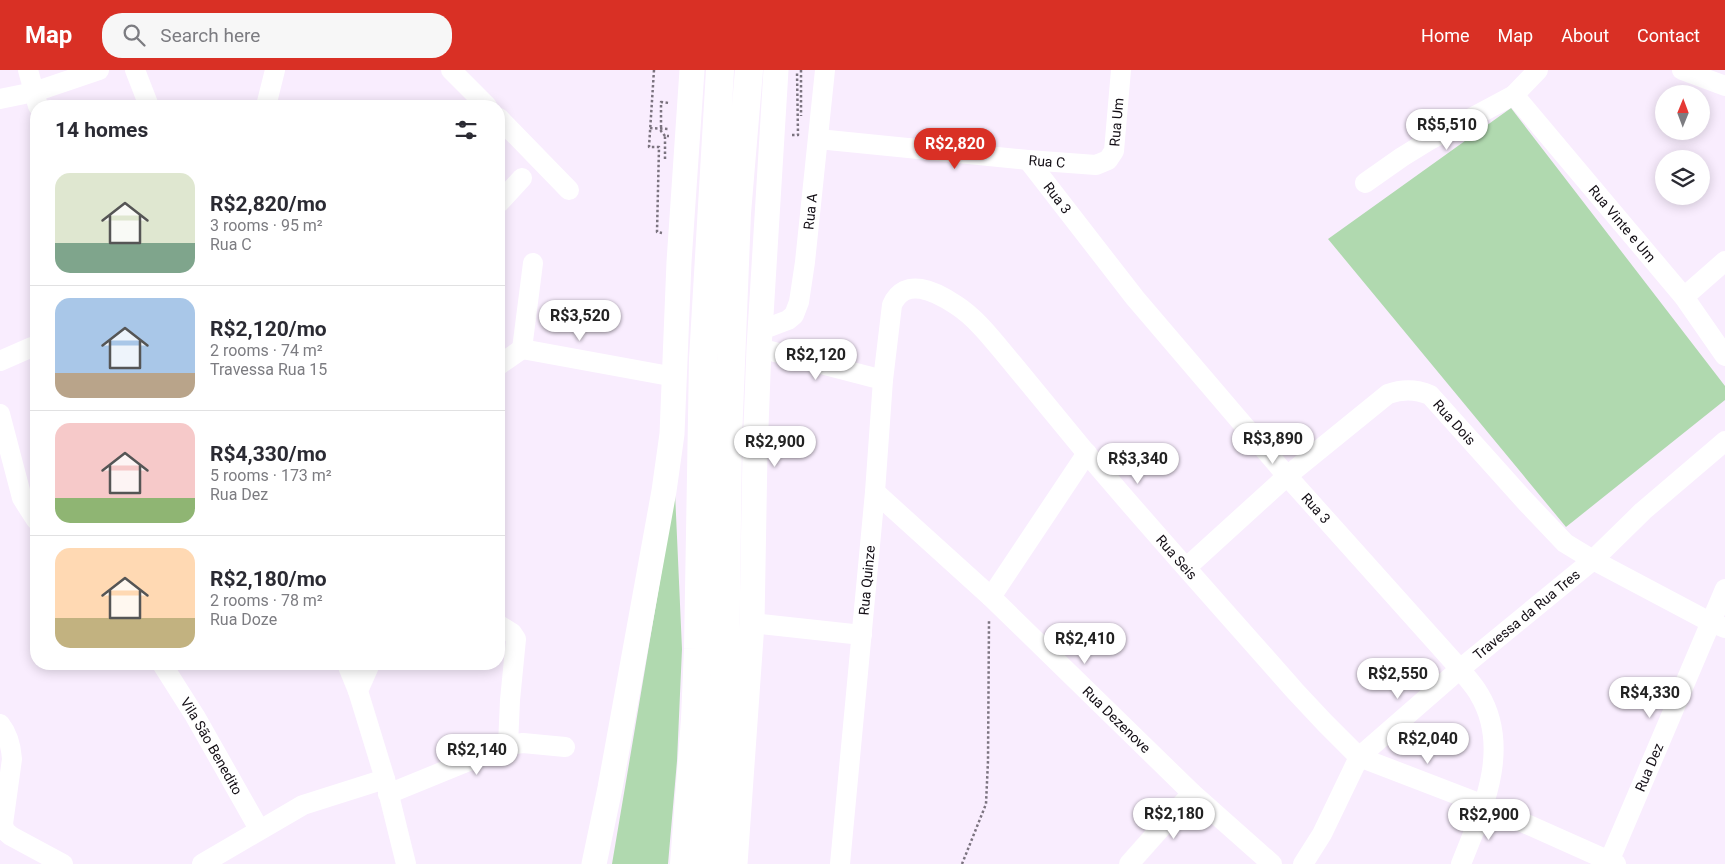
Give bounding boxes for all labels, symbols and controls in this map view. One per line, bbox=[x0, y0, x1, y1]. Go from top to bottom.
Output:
search box bbox=[102, 13, 452, 58]
text: Map bbox=[25, 21, 72, 49]
icon: search bbox=[120, 21, 148, 49]
text: Search here bbox=[160, 24, 260, 47]
text: Home bbox=[1421, 25, 1470, 46]
text: Map bbox=[1498, 25, 1533, 46]
text: About bbox=[1561, 25, 1609, 46]
text: Contact bbox=[1637, 25, 1700, 46]
north arrow bbox=[1655, 85, 1710, 140]
map controls bbox=[1655, 85, 1710, 205]
street label: Rua Um bbox=[1106, 97, 1127, 147]
pin: R$5,510 bbox=[1401, 108, 1493, 151]
text: R$5,510 bbox=[1417, 115, 1477, 134]
icon: filters bbox=[452, 116, 480, 144]
text: 14 homes bbox=[55, 118, 148, 142]
pin: R$2,820 bbox=[909, 128, 1001, 170]
text: R$2,820 bbox=[925, 134, 985, 153]
button: layers bbox=[1655, 150, 1710, 205]
street label: Rua C bbox=[1028, 152, 1066, 171]
street label: Rua 3 bbox=[1040, 179, 1075, 217]
street label: Rua Vinte e Um bbox=[1585, 182, 1659, 265]
text: R$2,820/mo bbox=[210, 192, 327, 216]
street label: Rua A bbox=[800, 192, 820, 231]
icon: home bbox=[95, 193, 155, 253]
text: 3 rooms · 95 m² bbox=[210, 216, 323, 235]
text: Rua C bbox=[210, 235, 252, 254]
pin: R$3,520 bbox=[534, 300, 626, 342]
text: R$3,520 bbox=[550, 306, 610, 325]
text: R$2,120/mo bbox=[210, 317, 327, 341]
icon: home bbox=[95, 318, 155, 378]
pin: R$2,120 bbox=[770, 338, 862, 381]
text: 2 rooms · 74 m² bbox=[210, 341, 323, 360]
text: R$2,120 bbox=[786, 345, 846, 364]
text: Travessa Rua 15 bbox=[210, 360, 327, 379]
street label: Rua Dois bbox=[1430, 396, 1479, 448]
pin: R$3,890 bbox=[1227, 422, 1319, 465]
pin: R$2,900 bbox=[729, 426, 821, 468]
text: R$3,890 bbox=[1243, 429, 1303, 448]
text: R$2,900 bbox=[745, 432, 805, 451]
text: R$4,330/mo bbox=[210, 442, 327, 466]
pin: R$3,340 bbox=[1092, 442, 1184, 485]
icon: home bbox=[95, 443, 155, 503]
text: R$3,340 bbox=[1108, 449, 1168, 468]
text: 5 rooms · 173 m² bbox=[210, 466, 332, 485]
text: Rua Dez bbox=[210, 485, 268, 504]
street label: Rua 3 bbox=[1298, 490, 1334, 527]
street label: Rua Seis bbox=[1153, 532, 1201, 583]
street label: Rua Quinze bbox=[855, 545, 878, 616]
street label: Travessa da Rua Tres bbox=[1470, 566, 1583, 663]
text: R$2,180/mo bbox=[210, 567, 327, 591]
icon: home bbox=[95, 568, 155, 628]
text: 2 rooms · 78 m² bbox=[210, 591, 323, 610]
text: Rua Doze bbox=[210, 610, 277, 629]
pin: R$2,410 bbox=[1039, 622, 1131, 665]
text: R$2,410 bbox=[1055, 629, 1115, 648]
pin: R$2,550 bbox=[1352, 658, 1444, 700]
text: R$2,550 bbox=[1368, 664, 1428, 683]
pin: R$4,330 bbox=[1604, 676, 1696, 719]
street label: Rua Dezenove bbox=[1080, 683, 1154, 756]
text: R$4,330 bbox=[1620, 683, 1680, 702]
street label: Vila São Benedito bbox=[177, 695, 246, 797]
pin: R$2,040 bbox=[1382, 722, 1474, 765]
text: R$2,040 bbox=[1398, 729, 1458, 748]
pin: R$2,140 bbox=[431, 734, 523, 776]
text: R$2,140 bbox=[447, 740, 507, 759]
street label: Rua Dez bbox=[1632, 741, 1666, 794]
pin: R$2,180 bbox=[1128, 798, 1220, 840]
pin: R$2,900 bbox=[1443, 798, 1535, 841]
text: R$2,180 bbox=[1144, 804, 1204, 823]
text: R$2,900 bbox=[1459, 805, 1519, 824]

